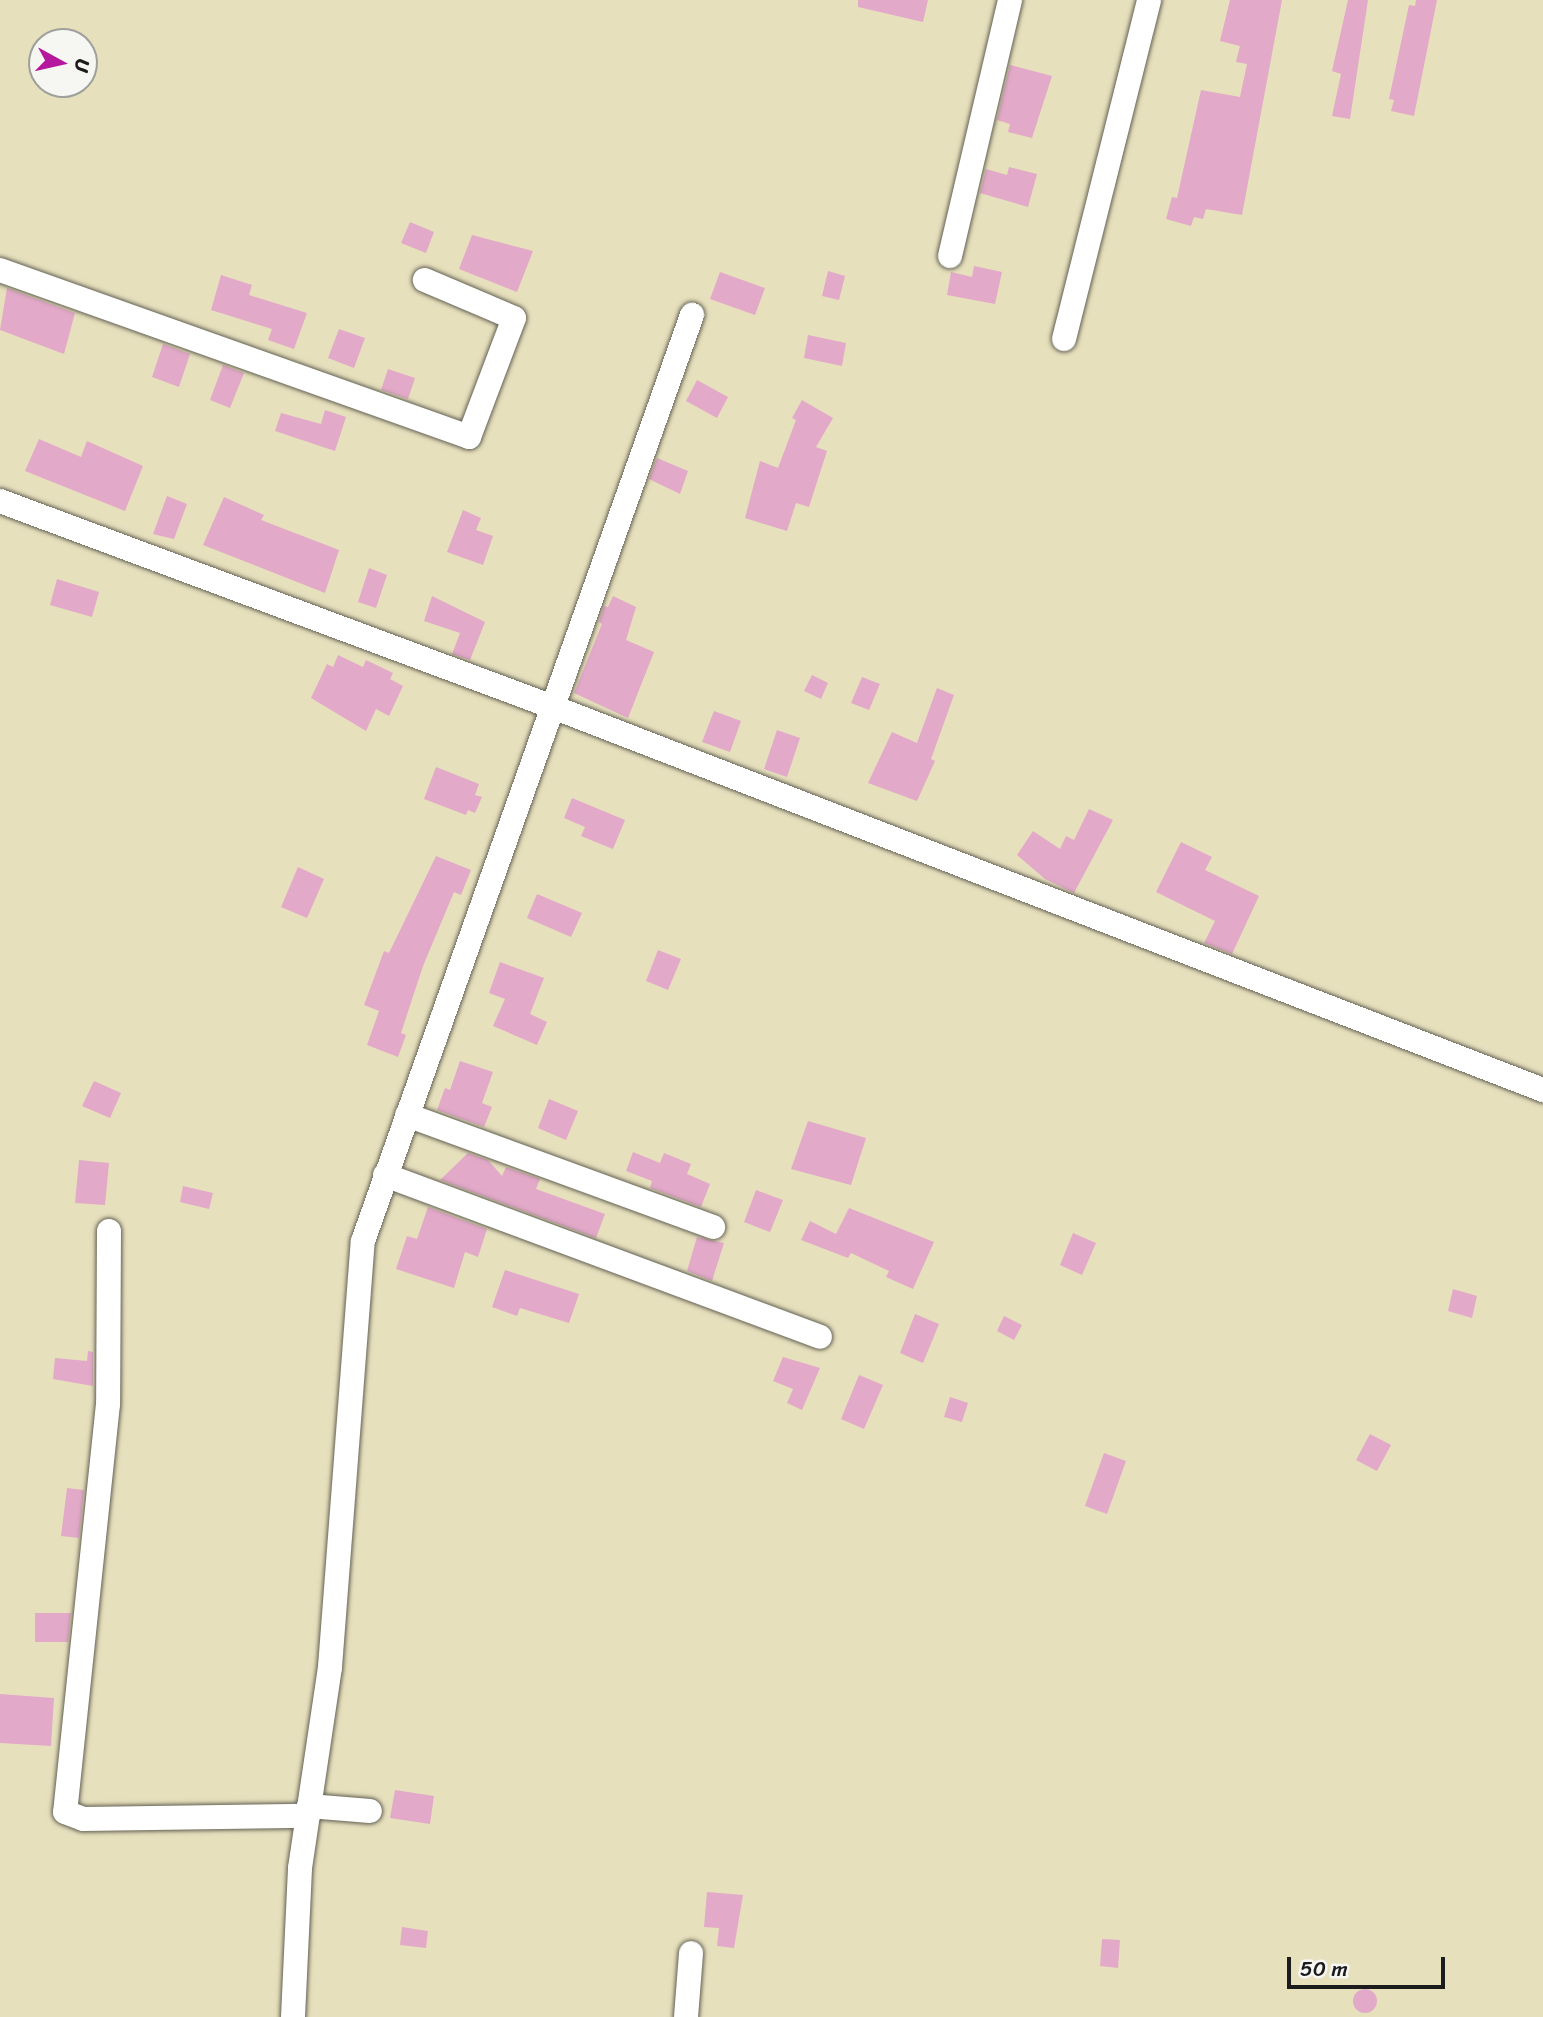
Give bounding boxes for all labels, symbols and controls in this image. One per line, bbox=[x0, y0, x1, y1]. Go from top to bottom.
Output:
north arrow bbox=[28, 28, 98, 98]
text: U bbox=[65, 57, 100, 74]
scale bar bbox=[1291, 1944, 1448, 1988]
text: 50 m bbox=[1300, 1950, 1348, 1988]

